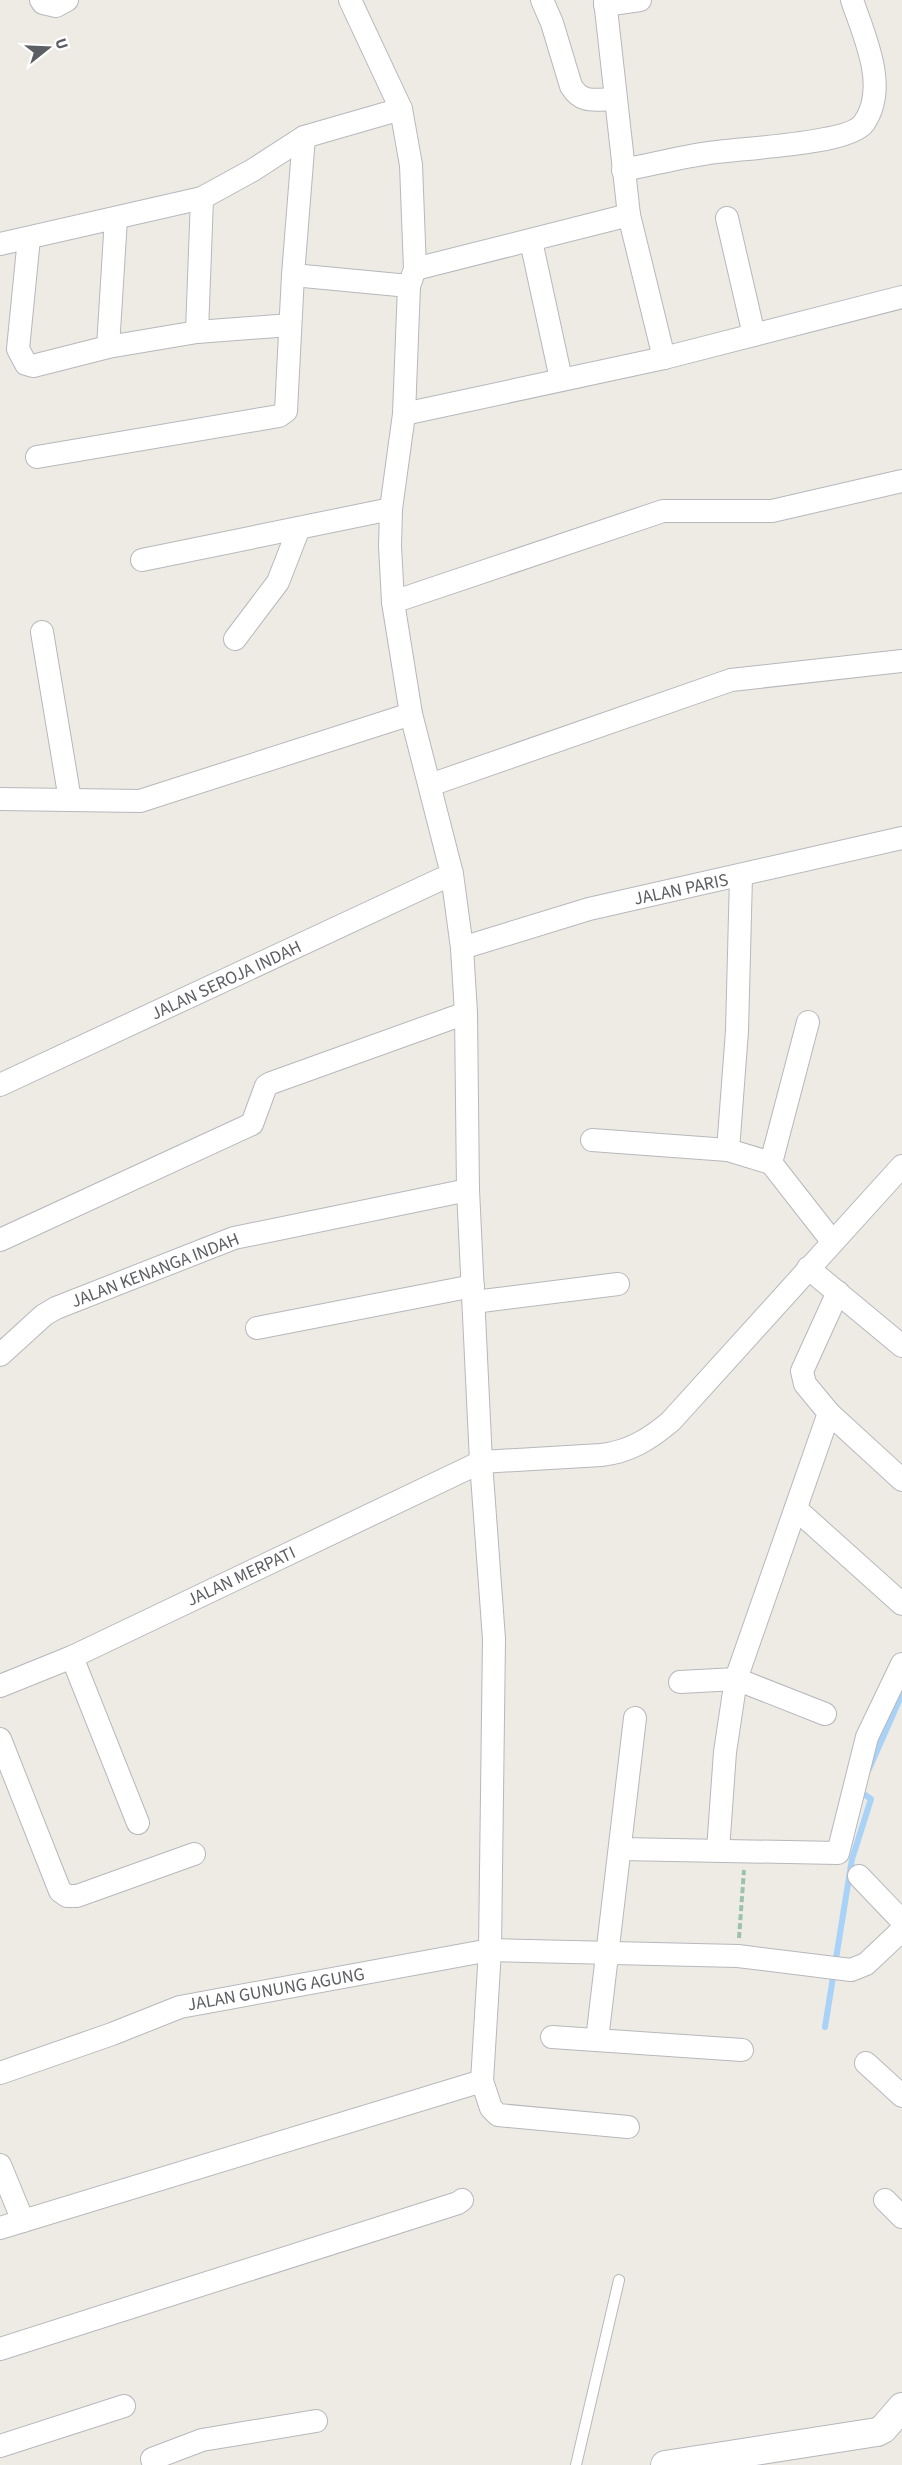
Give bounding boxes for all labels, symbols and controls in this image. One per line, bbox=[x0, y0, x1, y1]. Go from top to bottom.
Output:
north arrow bbox=[18, 18, 78, 78]
text: U bbox=[49, 35, 73, 52]
street label: JALAN PARIS bbox=[632, 867, 731, 912]
street label: JALAN SEROJA INDAH bbox=[147, 935, 306, 1026]
street label: JALAN KENANGA INDAH bbox=[67, 1227, 243, 1314]
street label: JALAN MERPATI bbox=[183, 1540, 300, 1613]
street label: JALAN GUNUNG AGUNG bbox=[185, 1962, 367, 2017]

